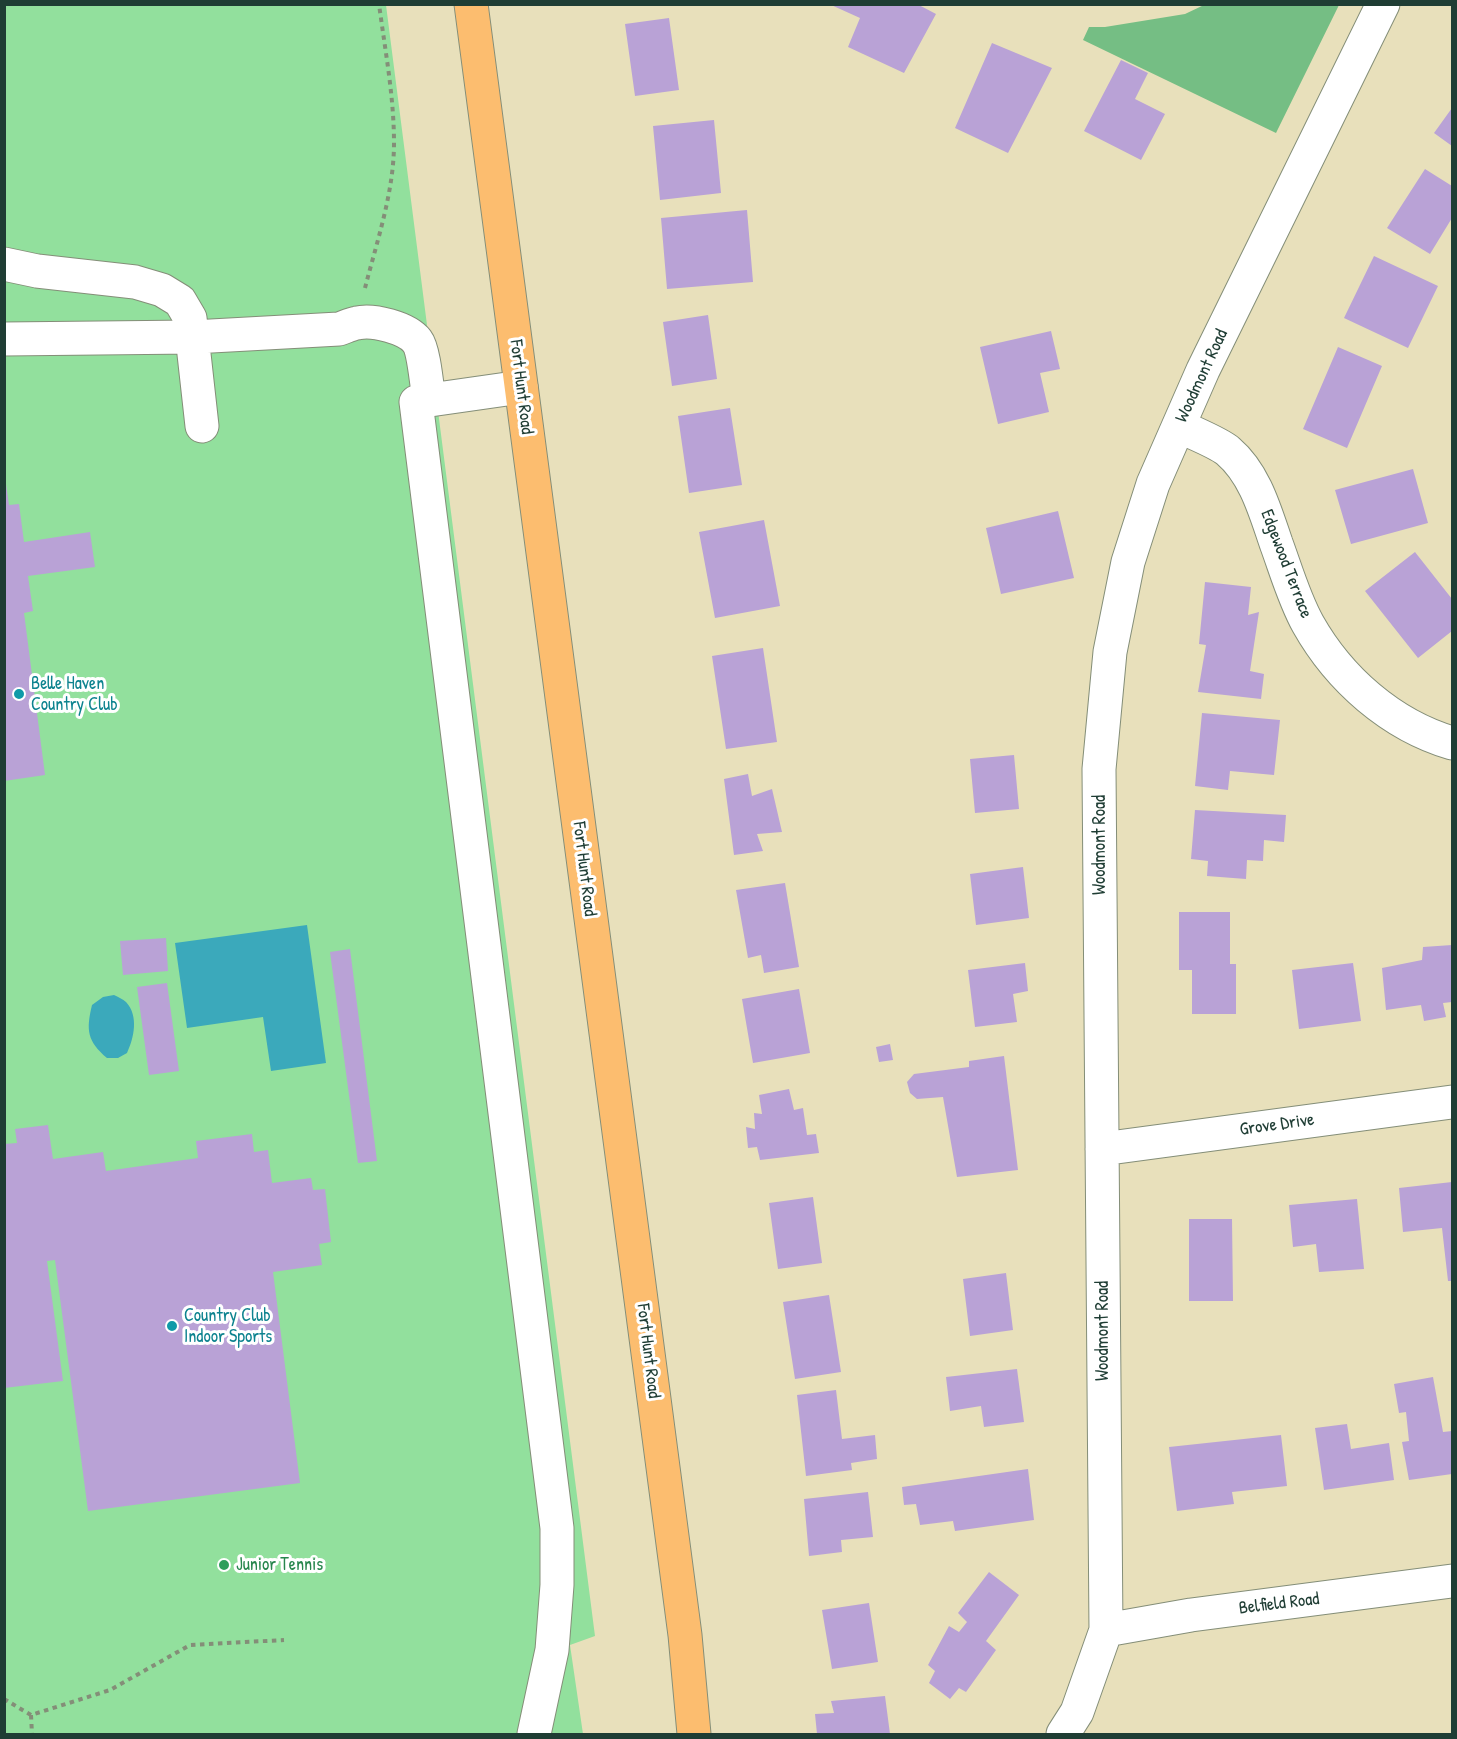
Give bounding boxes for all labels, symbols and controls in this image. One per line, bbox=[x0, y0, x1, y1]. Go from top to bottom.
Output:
street label: Woodmont Road bbox=[1171, 326, 1233, 426]
street label: Fort Hunt Road bbox=[505, 339, 537, 435]
street label: Edgewood Terrace bbox=[1255, 507, 1317, 621]
place label: Belle Haven Country Club bbox=[31, 673, 118, 716]
marker: Belle Haven Country Club bbox=[12, 687, 26, 701]
street label: Woodmont Road bbox=[1089, 795, 1111, 895]
street label: Fort Hunt Road bbox=[568, 821, 600, 917]
street label: Grove Drive bbox=[1238, 1109, 1316, 1141]
street label: Woodmont Road bbox=[1092, 1281, 1114, 1381]
street label: Fort Hunt Road bbox=[632, 1303, 664, 1399]
place label: Country Club Indoor Sports bbox=[184, 1305, 272, 1348]
marker: Country Club Indoor Sports bbox=[165, 1319, 179, 1333]
place label: Junior Tennis bbox=[236, 1554, 323, 1576]
marker: Junior Tennis bbox=[217, 1558, 231, 1572]
street label: Belfield Road bbox=[1238, 1588, 1320, 1620]

